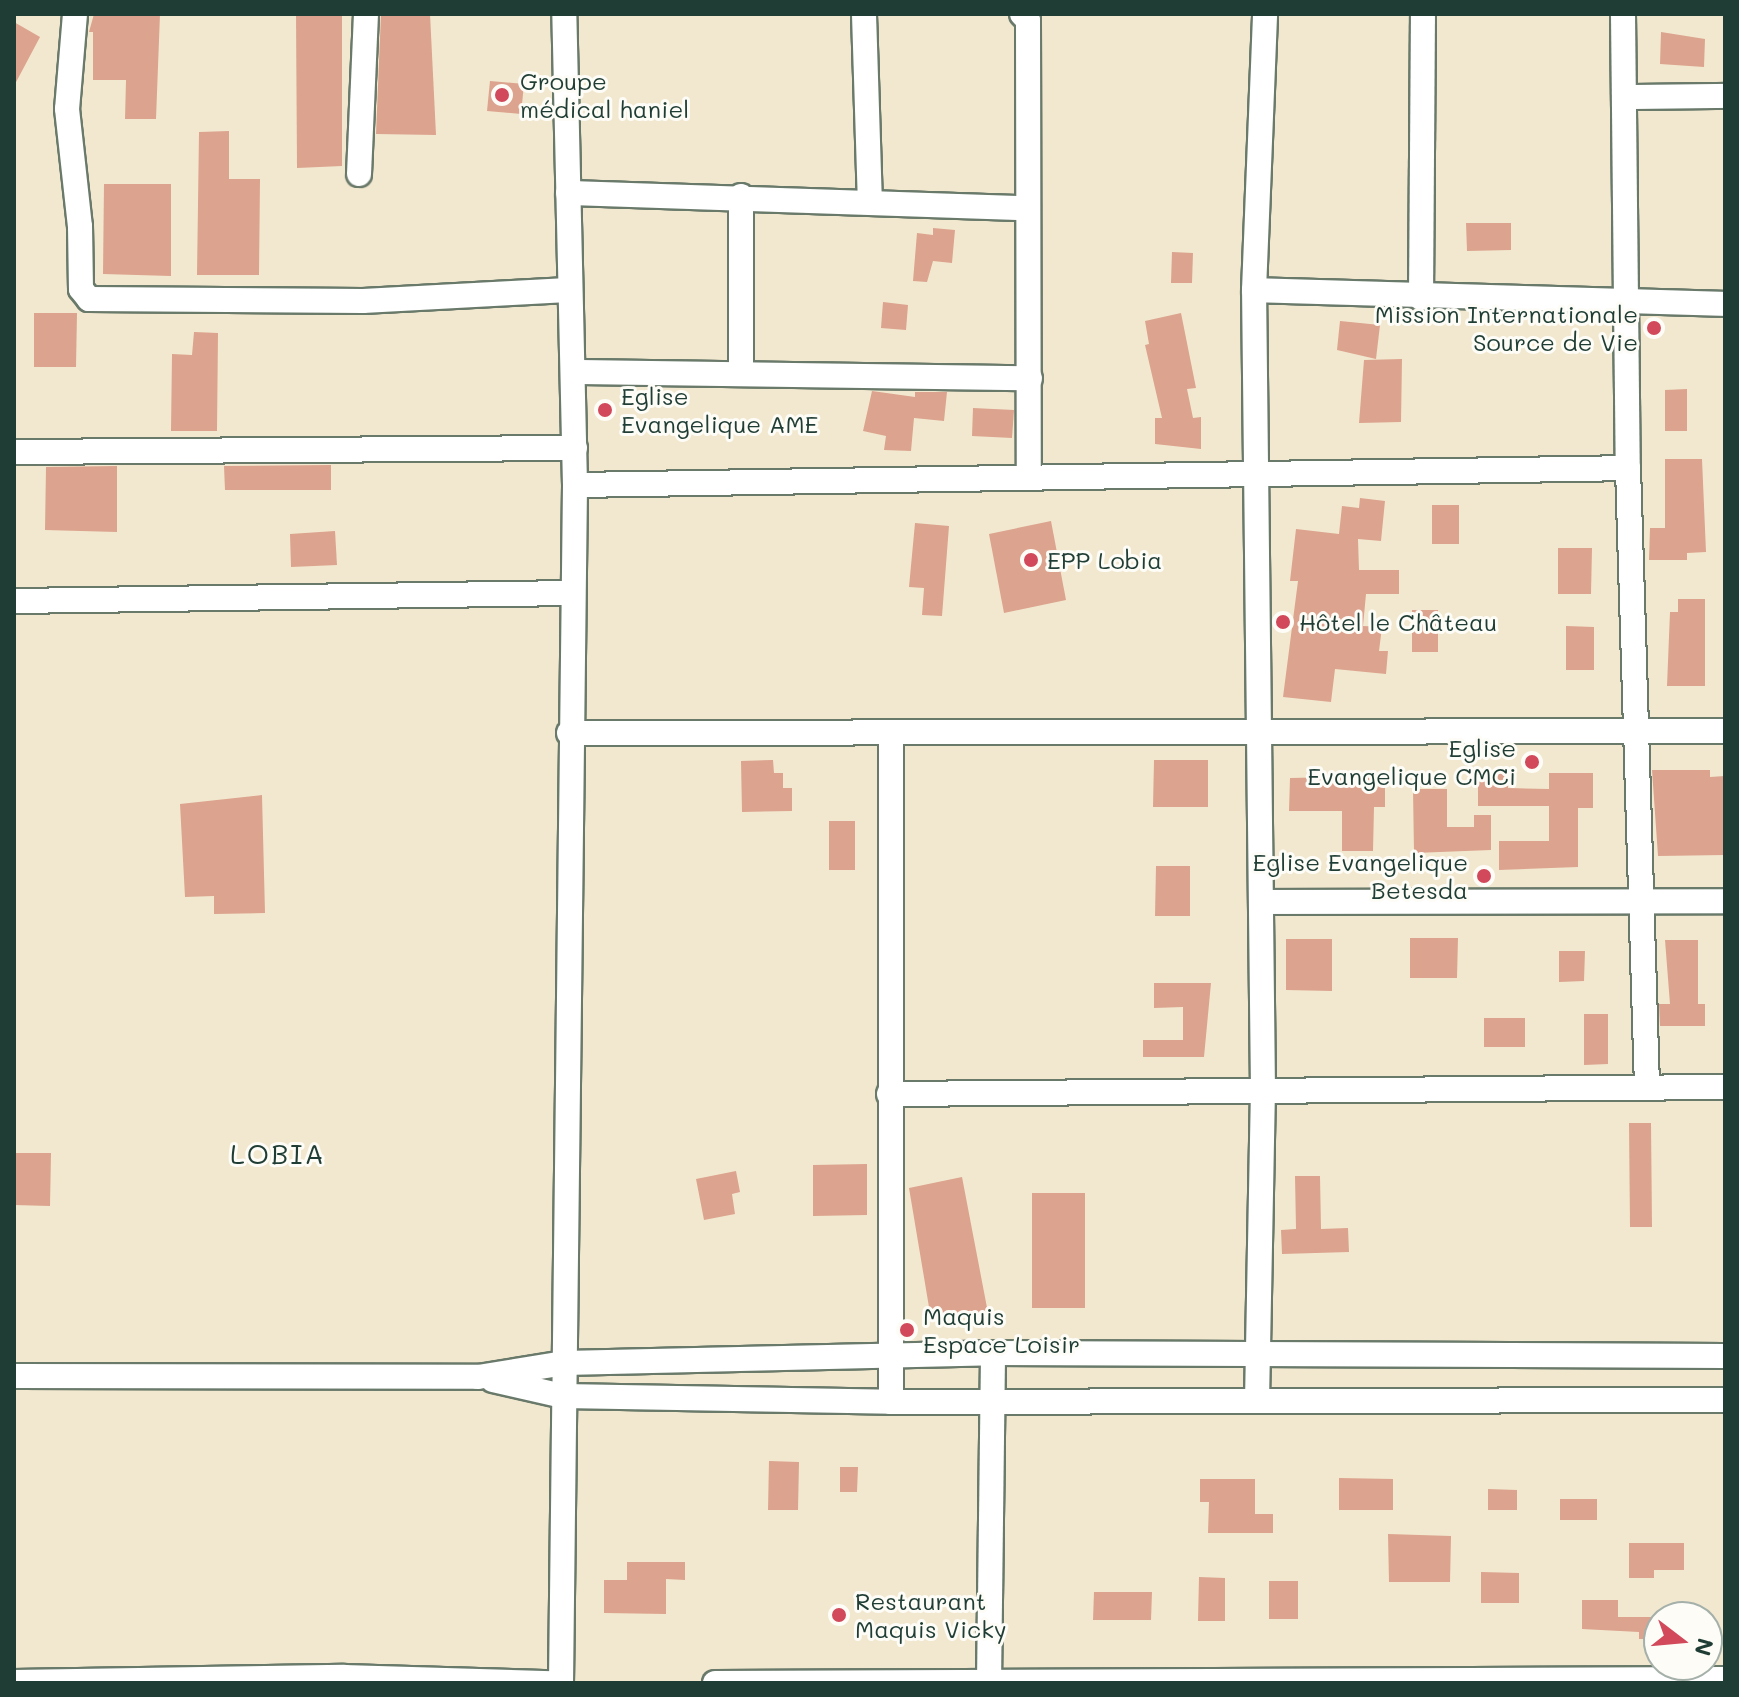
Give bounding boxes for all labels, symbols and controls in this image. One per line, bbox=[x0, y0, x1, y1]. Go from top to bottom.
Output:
place label: Groupe médical haniel bbox=[520, 67, 689, 123]
marker: Groupe médical haniel bbox=[491, 84, 513, 106]
place label: Mission Internationale Source de Vie bbox=[1375, 300, 1638, 356]
marker: Mission Internationale Source de Vie bbox=[1645, 319, 1663, 337]
place label: Eglise Evangelique AME bbox=[621, 382, 818, 438]
marker: Eglise Evangelique AME bbox=[596, 401, 614, 419]
place label: EPP Lobia bbox=[1047, 546, 1162, 574]
marker: EPP Lobia bbox=[1022, 551, 1040, 569]
place label: Hôtel le Château bbox=[1299, 608, 1497, 636]
marker: Hôtel le Château bbox=[1274, 613, 1292, 631]
place label: Eglise Evangelique CMCi bbox=[1307, 734, 1516, 790]
marker: Eglise Evangelique CMCi bbox=[1523, 753, 1541, 771]
place label: Eglise Evangelique Betesda bbox=[1253, 848, 1468, 904]
marker: Eglise Evangelique Betesda bbox=[1475, 867, 1493, 885]
district label: LOBIA bbox=[230, 1136, 326, 1170]
place label: Maquis Espace Loisir bbox=[923, 1302, 1080, 1358]
marker: Maquis Espace Loisir bbox=[898, 1321, 916, 1339]
place label: Restaurant Maquis Vicky bbox=[855, 1587, 1006, 1643]
north arrow bbox=[1643, 1601, 1723, 1681]
marker: Restaurant Maquis Vicky bbox=[830, 1606, 848, 1624]
text: N bbox=[1688, 1635, 1721, 1659]

